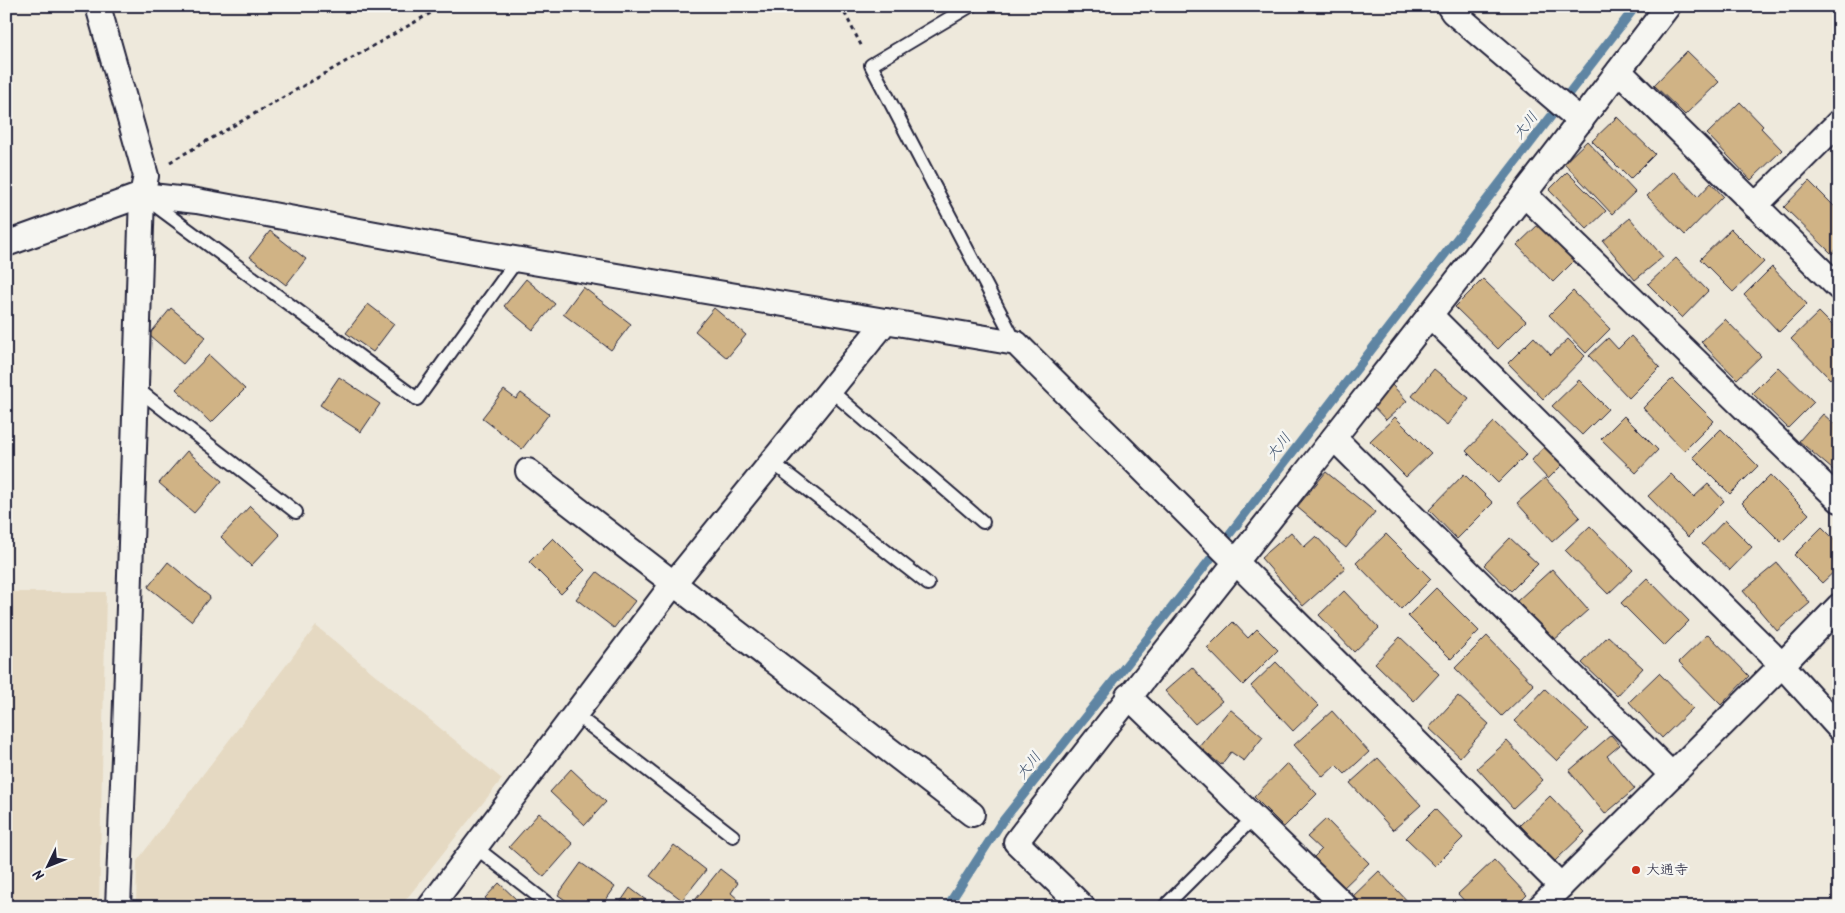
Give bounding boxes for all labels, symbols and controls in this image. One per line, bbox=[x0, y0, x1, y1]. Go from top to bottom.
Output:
water label: 大川 bbox=[1507, 107, 1545, 145]
water label: 大川 bbox=[1260, 428, 1298, 466]
water label: 大川 bbox=[1010, 747, 1048, 785]
north arrow bbox=[22, 840, 72, 890]
place label: 大通寺 bbox=[1646, 859, 1688, 881]
text: N bbox=[28, 863, 50, 885]
marker: 大通寺 bbox=[1630, 864, 1642, 876]

